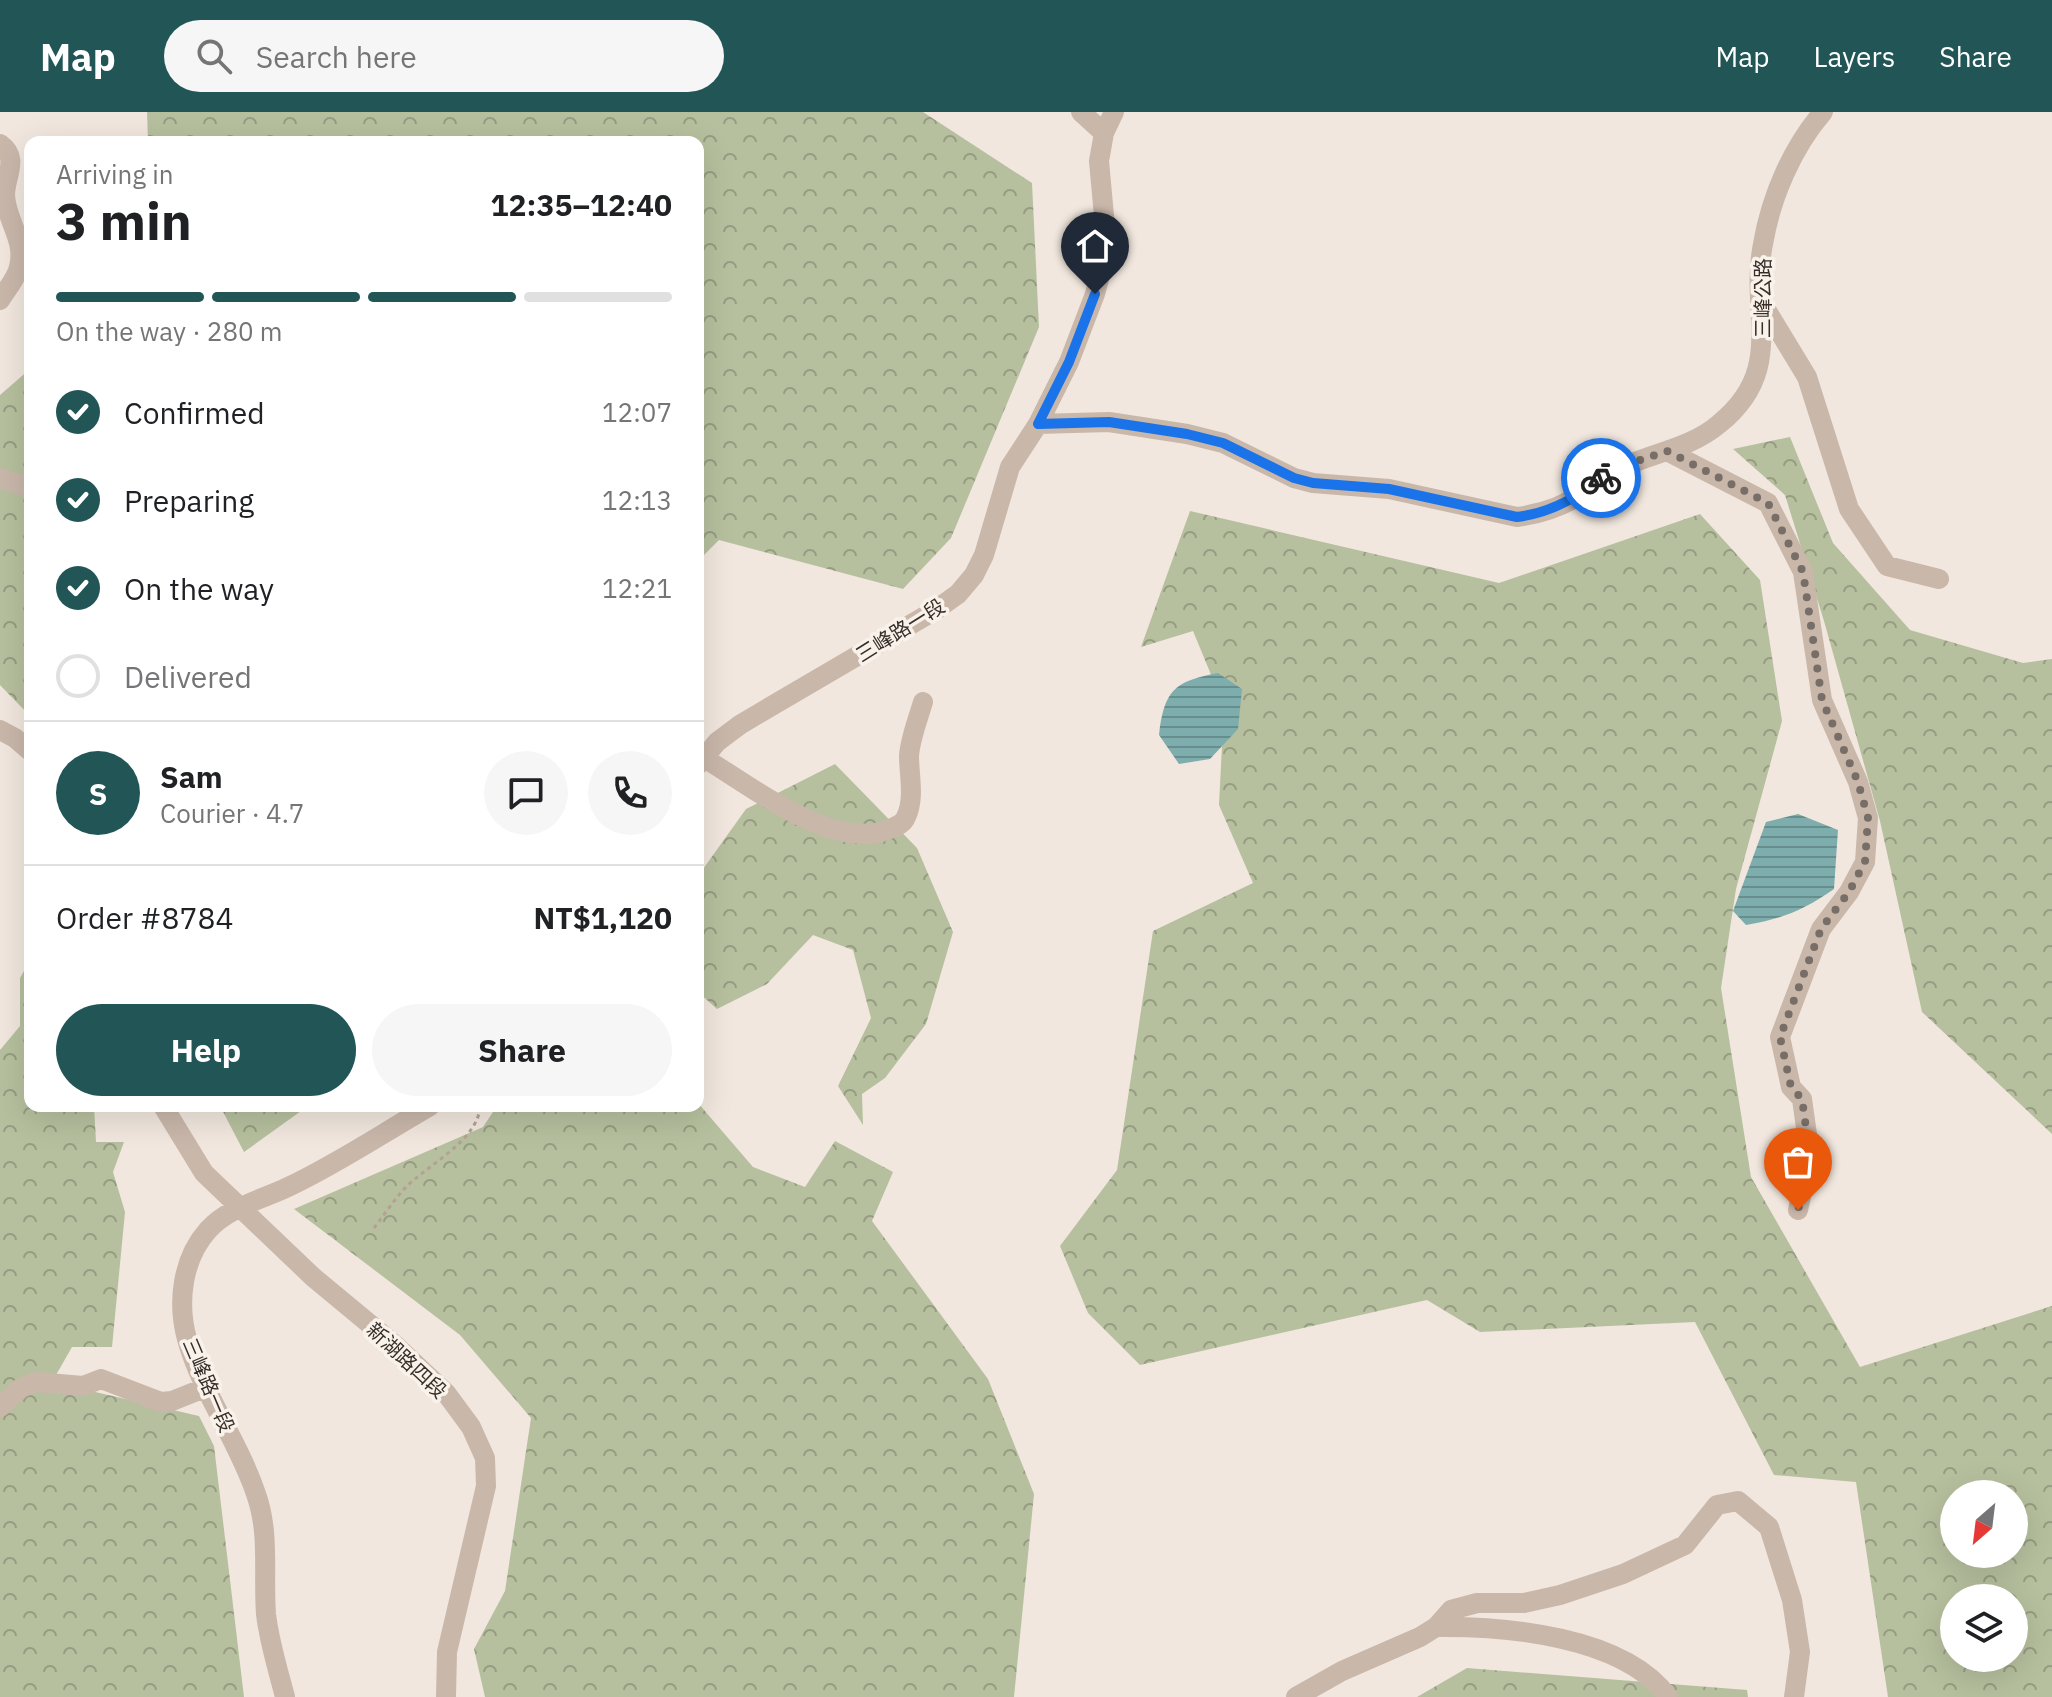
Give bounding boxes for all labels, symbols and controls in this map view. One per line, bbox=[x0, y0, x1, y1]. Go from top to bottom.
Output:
search box bbox=[164, 20, 724, 92]
text: Map bbox=[40, 32, 116, 81]
icon: search bbox=[192, 34, 236, 78]
text: Search here bbox=[256, 37, 417, 76]
text: Map bbox=[1715, 38, 1769, 75]
text: Layers bbox=[1813, 38, 1895, 75]
text: Share bbox=[1939, 38, 2012, 75]
text: Arriving in bbox=[56, 157, 173, 191]
text: 12:35–12:40 bbox=[491, 185, 672, 224]
text: 3 min bbox=[56, 187, 192, 254]
pin bbox=[1061, 212, 1129, 294]
icon: home bbox=[1073, 224, 1117, 268]
street label: 三峰公路 bbox=[1749, 258, 1776, 338]
text: On the way · 280 m bbox=[56, 314, 282, 348]
icon: check bbox=[56, 390, 100, 434]
text: Confirmed bbox=[124, 393, 265, 432]
text: 12:07 bbox=[602, 395, 672, 429]
courier bbox=[1561, 438, 1641, 518]
icon: bike bbox=[1579, 456, 1623, 500]
icon: check bbox=[56, 478, 100, 522]
text: Preparing bbox=[124, 481, 254, 520]
text: 12:13 bbox=[602, 483, 672, 517]
icon: check bbox=[56, 566, 100, 610]
text: On the way bbox=[124, 569, 274, 608]
text: 12:21 bbox=[602, 571, 672, 605]
street label: 三峰路一段 bbox=[850, 592, 950, 668]
text: Delivered bbox=[124, 657, 252, 696]
button: chat bbox=[484, 751, 568, 835]
button: phone bbox=[588, 751, 672, 835]
text: Sam bbox=[160, 757, 223, 796]
text: S bbox=[89, 774, 107, 813]
text: Courier · 4.7 bbox=[160, 796, 304, 830]
text: Order #8784 bbox=[56, 898, 233, 937]
text: NT$1,120 bbox=[533, 898, 672, 937]
button: Help bbox=[56, 1004, 356, 1096]
button: Share bbox=[372, 1004, 672, 1096]
pin bbox=[1764, 1128, 1832, 1210]
icon: bag bbox=[1776, 1140, 1820, 1184]
street label: 新湖路四段 bbox=[361, 1316, 453, 1404]
street label: 三峰路一段 bbox=[177, 1334, 241, 1436]
north arrow bbox=[1940, 1480, 2028, 1568]
map controls bbox=[1940, 1480, 2028, 1672]
button: layers bbox=[1940, 1584, 2028, 1672]

